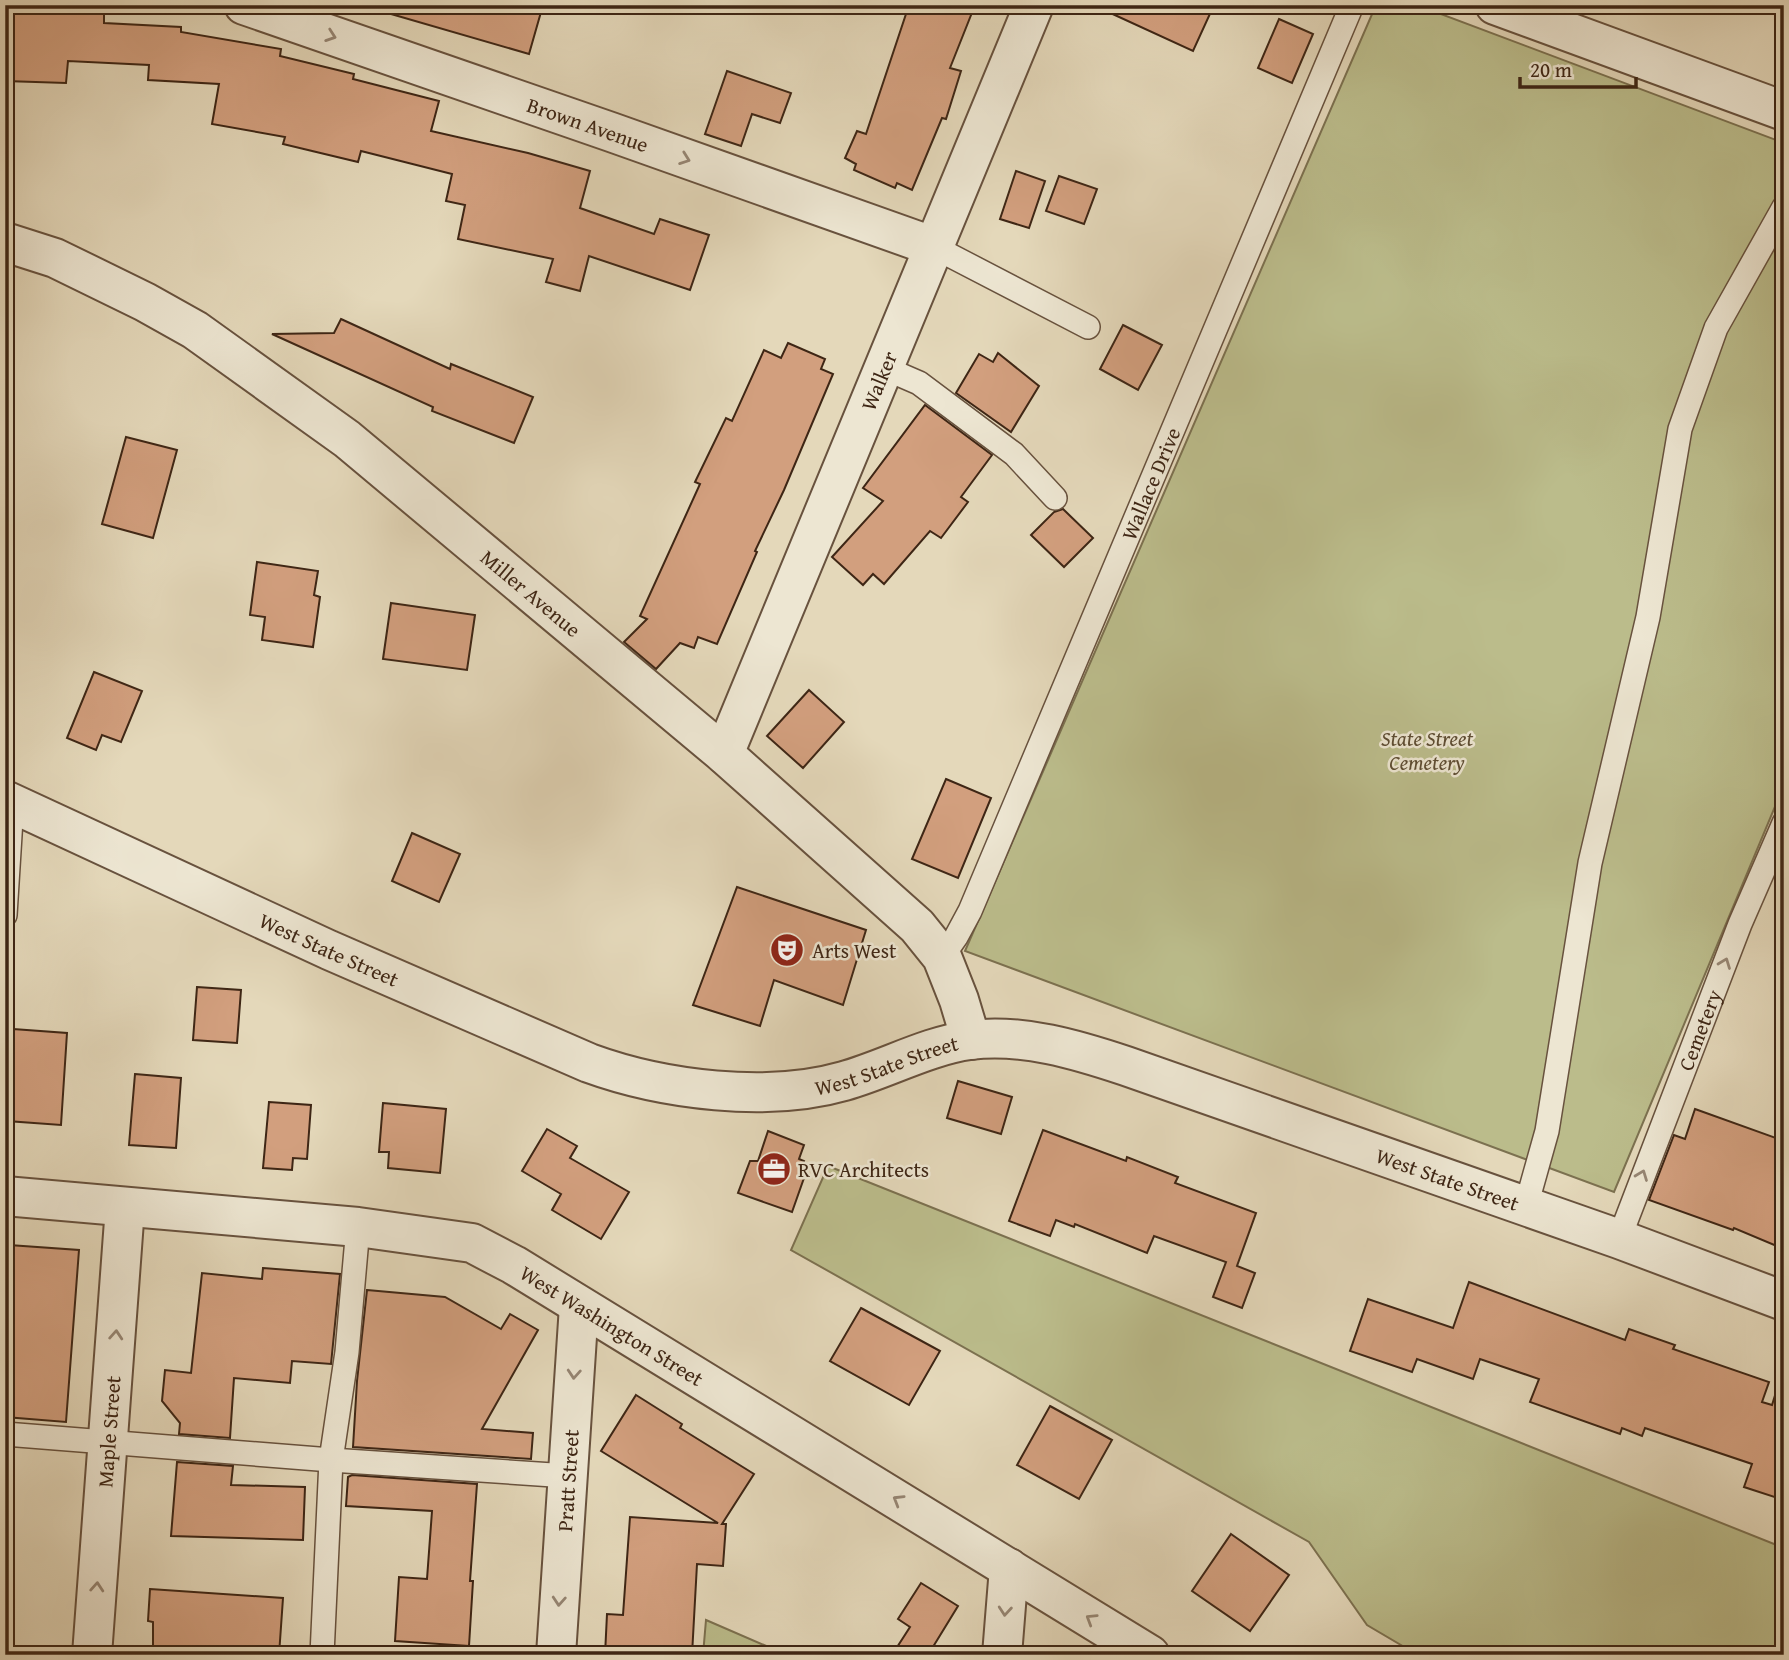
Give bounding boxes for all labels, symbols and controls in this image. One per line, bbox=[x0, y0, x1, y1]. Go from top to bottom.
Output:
one-way arrow bbox=[325, 28, 337, 42]
scale bar bbox=[1520, 46, 1635, 90]
text: 20 m bbox=[1530, 54, 1572, 85]
street label: Brown Avenue bbox=[523, 89, 653, 160]
one-way arrow bbox=[678, 150, 690, 164]
street label: Walker bbox=[852, 346, 905, 415]
street label: Wallace Drive bbox=[1113, 422, 1188, 545]
street label: Miller Avenue bbox=[474, 542, 588, 644]
park label: State Street Cemetery bbox=[1381, 723, 1473, 778]
street label: West State Street bbox=[254, 904, 404, 994]
theatre icon: Arts West bbox=[768, 931, 806, 969]
place label: Arts West bbox=[812, 935, 897, 966]
one-way arrow bbox=[1717, 958, 1731, 970]
street label: Cemetery bbox=[1670, 984, 1729, 1075]
street label: West State Street bbox=[812, 1027, 962, 1103]
street label: West State Street bbox=[1372, 1139, 1524, 1219]
office icon: RVC Architects bbox=[755, 1150, 793, 1188]
place label: RVC Architects bbox=[798, 1154, 929, 1185]
one-way arrow bbox=[1634, 1169, 1648, 1181]
street label: West Washington Street bbox=[514, 1257, 710, 1394]
one-way arrow bbox=[108, 1330, 123, 1341]
one-way arrow bbox=[567, 1368, 582, 1379]
street label: Maple Street bbox=[89, 1374, 128, 1489]
street label: Pratt Street bbox=[549, 1428, 586, 1532]
one-way arrow bbox=[892, 1495, 905, 1508]
one-way arrow bbox=[89, 1581, 104, 1592]
one-way arrow bbox=[552, 1595, 567, 1606]
one-way arrow bbox=[998, 1606, 1013, 1617]
one-way arrow bbox=[1086, 1615, 1099, 1628]

